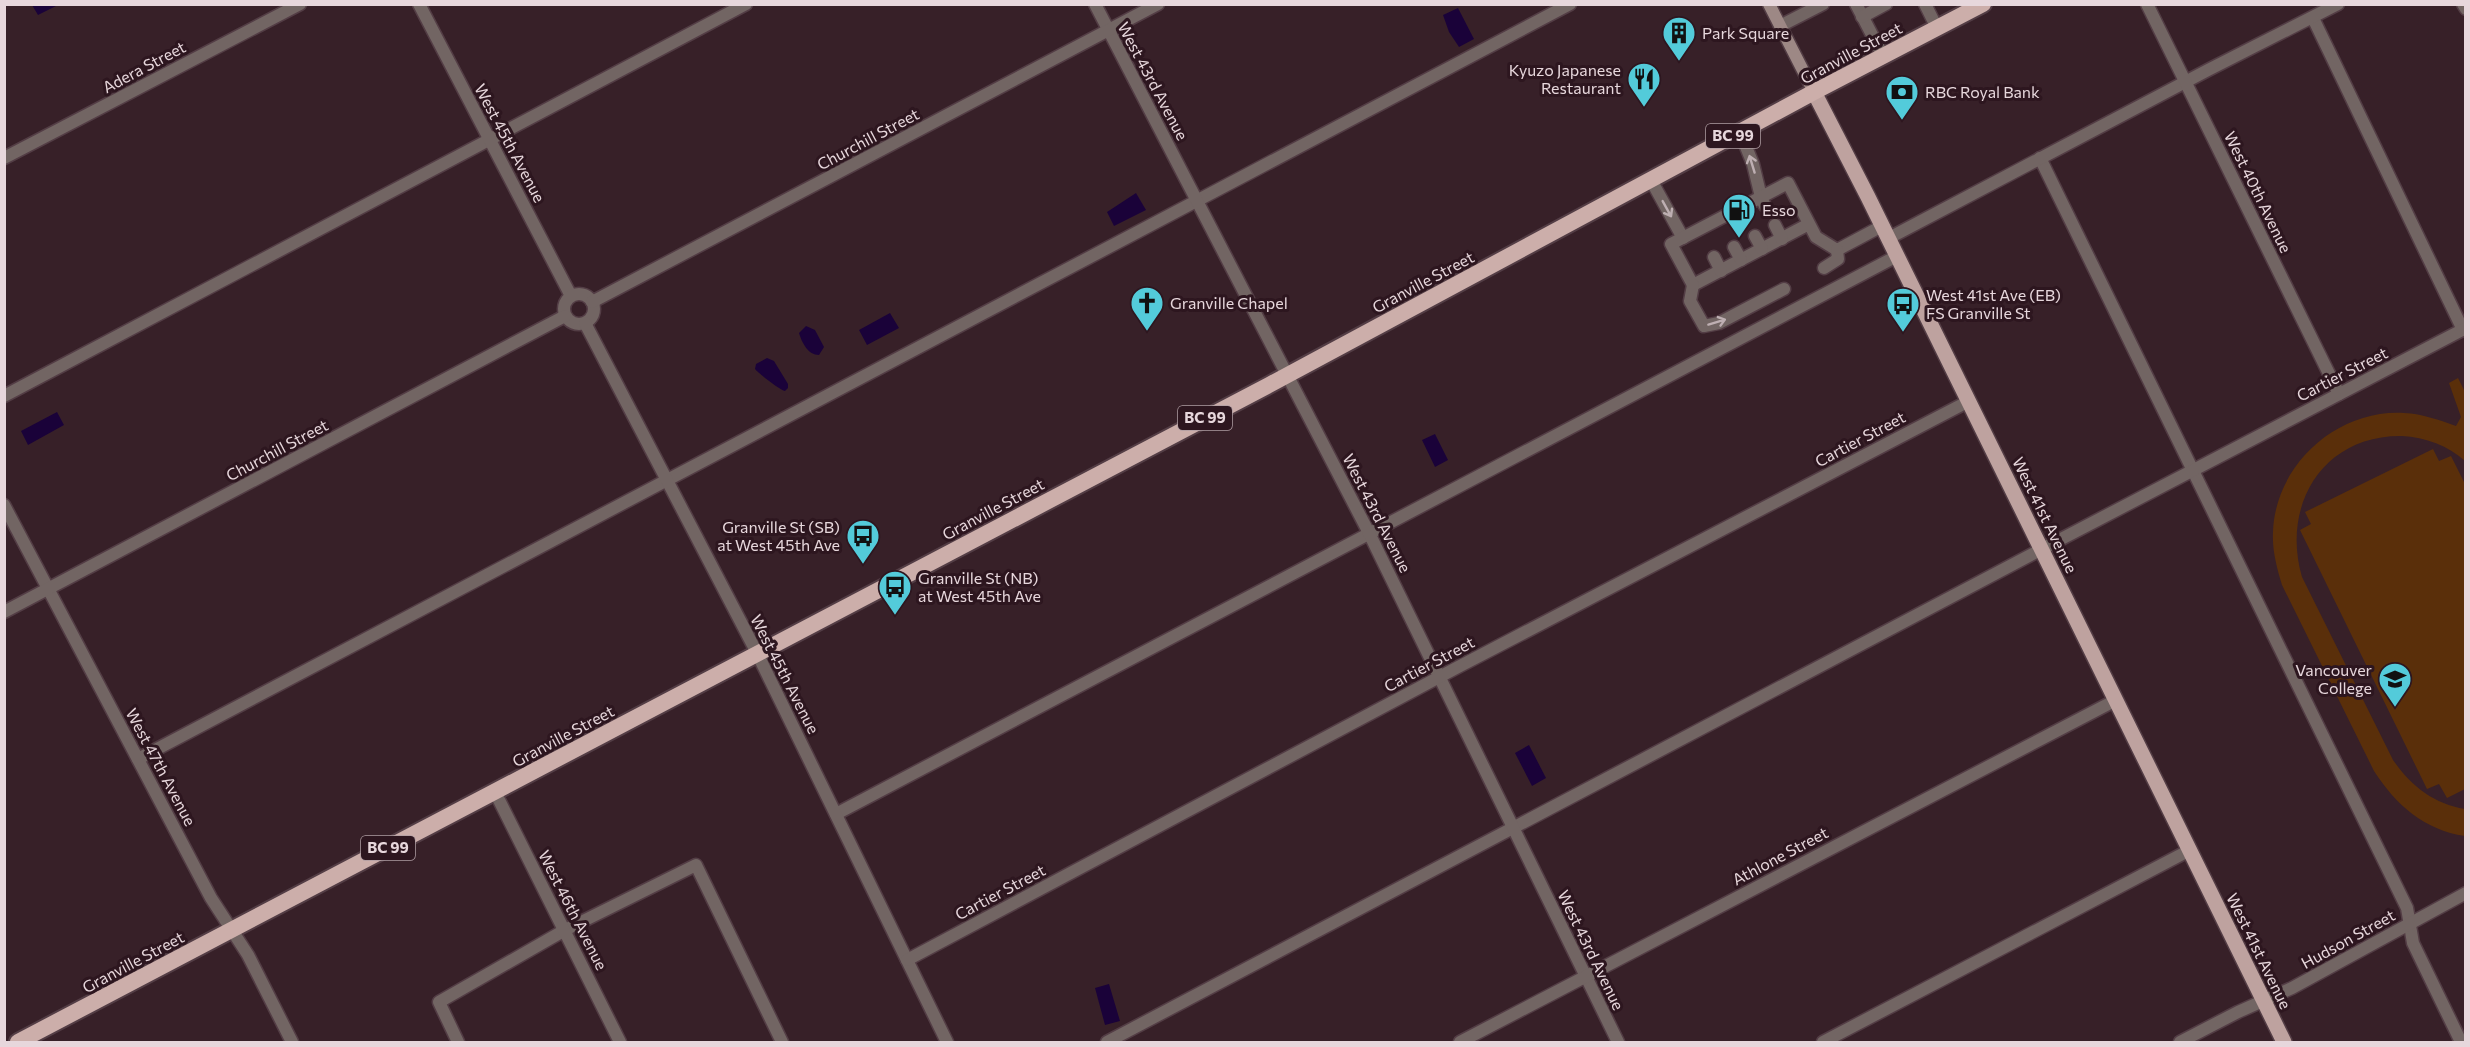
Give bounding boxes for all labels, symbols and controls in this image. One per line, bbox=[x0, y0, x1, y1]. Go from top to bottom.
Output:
building icon: Park Square bbox=[1661, 15, 1697, 62]
street label: West 43rd Avenue bbox=[1114, 18, 1193, 143]
street label: Granville Street bbox=[1797, 18, 1905, 87]
place label: Park Square bbox=[1702, 23, 1789, 42]
street label: Adera Street bbox=[99, 37, 189, 96]
place label: Kyuzo Japanese Restaurant bbox=[1509, 60, 1621, 97]
restaurant icon: Kyuzo Japanese Restaurant bbox=[1626, 61, 1662, 108]
bank icon: RBC Royal Bank bbox=[1884, 74, 1920, 121]
street label: West 45th Avenue bbox=[471, 80, 550, 205]
place label: RBC Royal Bank bbox=[1925, 82, 2040, 101]
street label: Churchill Street bbox=[814, 103, 922, 173]
road number: BC 99 bbox=[1706, 124, 1760, 148]
street label: West 40th Avenue bbox=[2221, 128, 2296, 256]
one-way arrow bbox=[1746, 155, 1757, 174]
fuel station icon: Esso bbox=[1721, 192, 1757, 239]
one-way arrow bbox=[1661, 200, 1673, 217]
place label: Esso bbox=[1762, 200, 1796, 219]
street label: Granville Street bbox=[1369, 247, 1477, 316]
church icon: Granville Chapel bbox=[1129, 285, 1165, 332]
place label: West 41st Ave (EB) FS Granville St bbox=[1926, 285, 2061, 322]
bus stop icon: West 41st Ave (EB) FS Granville St bbox=[1885, 286, 1921, 333]
place label: Granville Chapel bbox=[1170, 293, 1288, 312]
one-way arrow bbox=[1707, 316, 1726, 327]
street label: Cartier Street bbox=[2293, 342, 2391, 405]
road number: BC 99 bbox=[1178, 406, 1232, 430]
street label: Cartier Street bbox=[1811, 407, 1909, 470]
street label: Churchill Street bbox=[223, 414, 331, 484]
street label: West 43rd Avenue bbox=[1339, 450, 1416, 575]
street label: West 41st Avenue bbox=[2009, 454, 2082, 576]
street label: Granville Street bbox=[939, 474, 1047, 543]
place label: Granville St (SB) at West 45th Ave bbox=[717, 517, 840, 554]
bus stop icon: Granville St (SB) at West 45th Ave bbox=[845, 518, 881, 565]
place label: Granville St (NB) at West 45th Ave bbox=[918, 568, 1041, 605]
bus stop icon: Granville St (NB) at West 45th Ave bbox=[877, 569, 913, 616]
street label: West 45th Avenue bbox=[747, 611, 824, 737]
street label: Cartier Street bbox=[1380, 632, 1478, 695]
place label: Vancouver College bbox=[2295, 660, 2373, 697]
school or university icon: Vancouver College bbox=[2377, 661, 2413, 708]
street label: Granville Street bbox=[509, 701, 617, 770]
street label: West 47th Avenue bbox=[122, 705, 200, 829]
street label: Athlone Street bbox=[1729, 822, 1831, 889]
road number: BC 99 bbox=[361, 836, 415, 860]
street label: West 46th Avenue bbox=[535, 847, 612, 973]
street label: Cartier Street bbox=[951, 860, 1049, 923]
street label: West 43rd Avenue bbox=[1554, 887, 1629, 1013]
street label: West 41st Avenue bbox=[2223, 890, 2296, 1012]
street label: Hudson Street bbox=[2297, 905, 2398, 972]
street label: Granville Street bbox=[79, 927, 187, 996]

